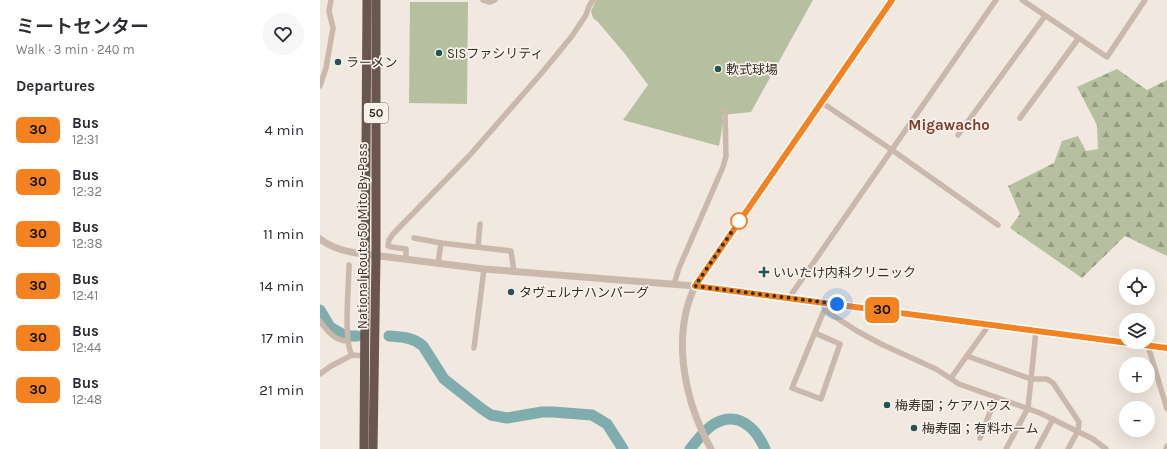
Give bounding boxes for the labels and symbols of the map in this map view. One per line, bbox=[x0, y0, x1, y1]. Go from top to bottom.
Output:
place label: SISファシリティ bbox=[447, 46, 544, 61]
marker: SISファシリティ bbox=[434, 48, 444, 58]
place label: ラーメン bbox=[346, 55, 397, 70]
marker: ラーメン bbox=[333, 57, 343, 67]
place label: 軟式球場 bbox=[726, 62, 778, 77]
marker: 軟式球場 bbox=[713, 64, 723, 74]
road number: 50 bbox=[364, 103, 388, 123]
district label: Migawacho bbox=[908, 116, 990, 134]
street label: National Route 50 Mito By-Pass bbox=[355, 143, 370, 329]
unlabelled marker bbox=[730, 212, 748, 230]
place label: いいたけ内科クリニック bbox=[773, 265, 916, 280]
marker: いいたけ内科クリニック bbox=[758, 266, 770, 278]
place label: タヴェルナハンバーグ bbox=[519, 285, 649, 300]
marker: タヴェルナハンバーグ bbox=[506, 287, 516, 297]
your location bbox=[827, 294, 847, 314]
line badge: 30 bbox=[864, 297, 900, 323]
place label: 梅寿園；ケアハウス bbox=[895, 398, 1011, 413]
marker: 梅寿園；ケアハウス bbox=[882, 400, 892, 410]
place label: 梅寿園；有料ホーム bbox=[922, 421, 1039, 436]
marker: 梅寿園；有料ホーム bbox=[909, 423, 919, 433]

